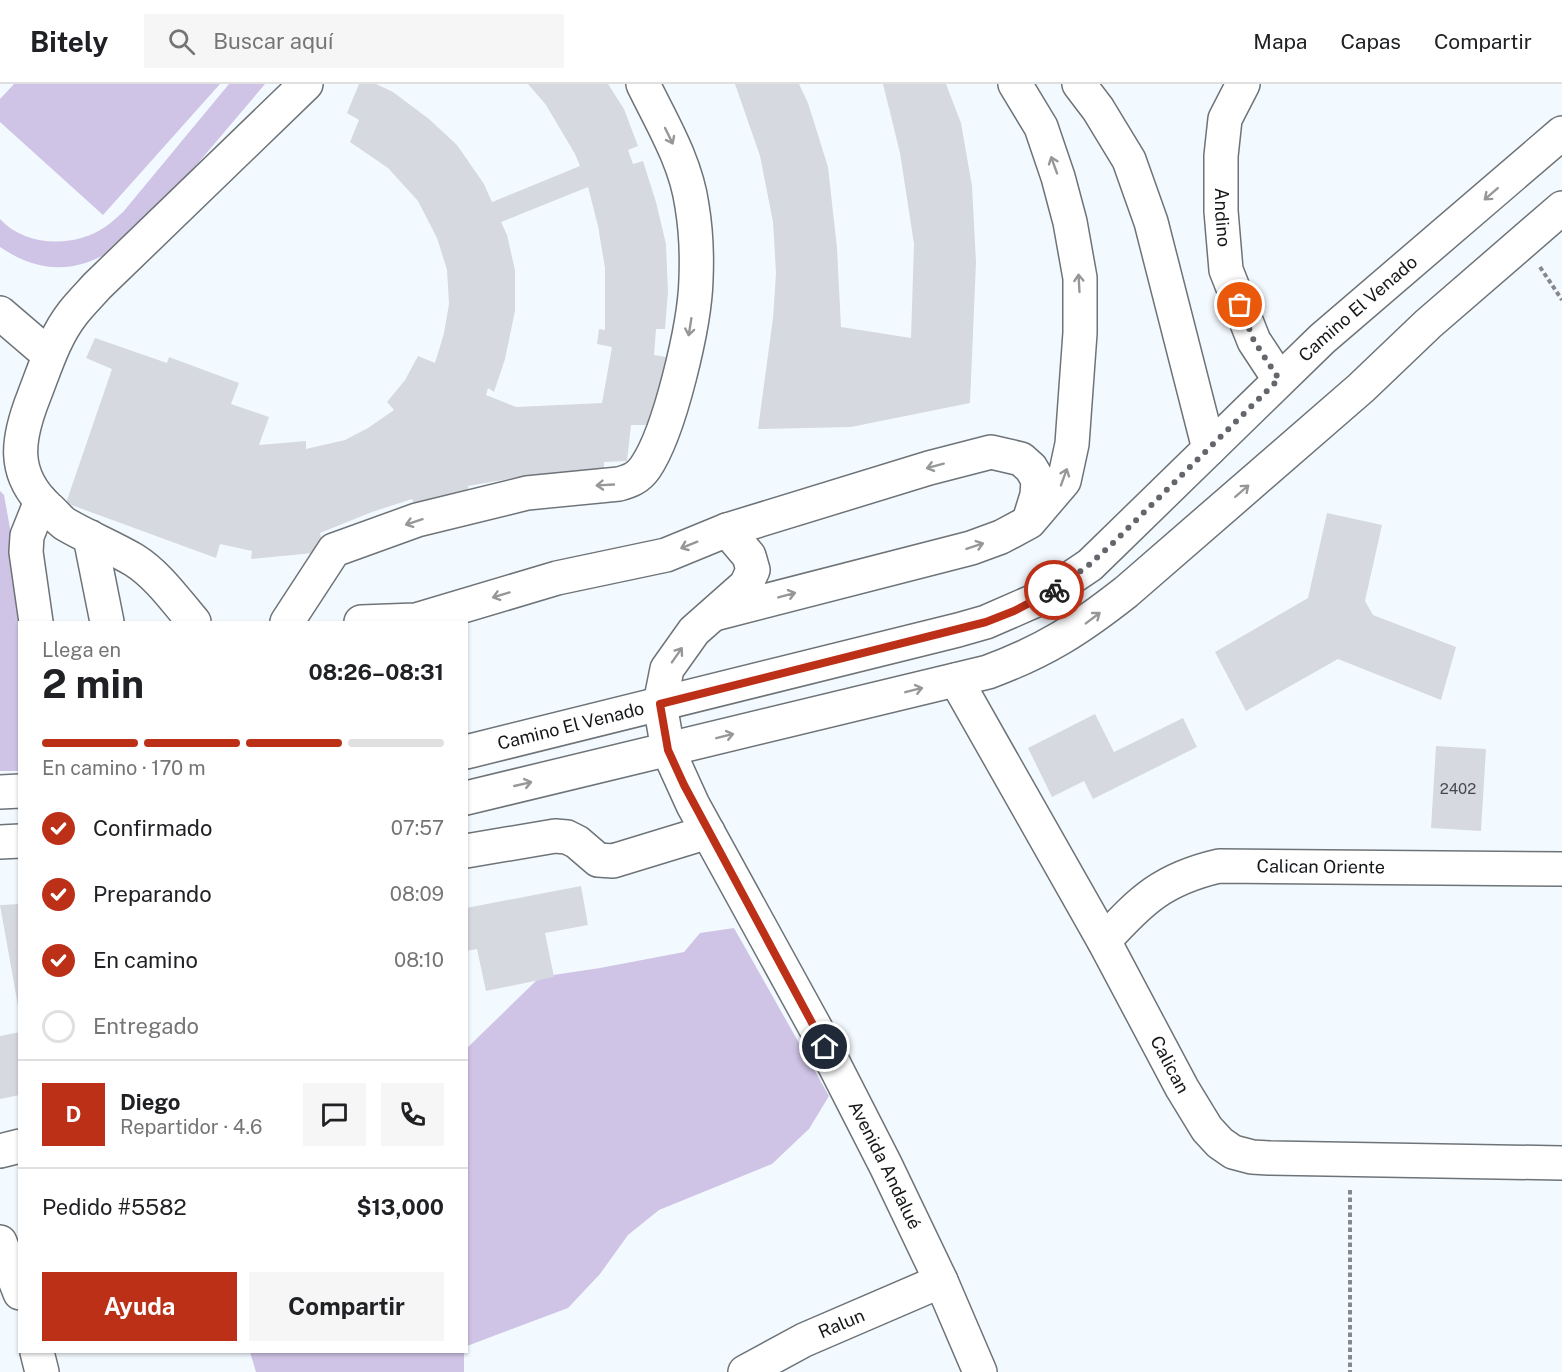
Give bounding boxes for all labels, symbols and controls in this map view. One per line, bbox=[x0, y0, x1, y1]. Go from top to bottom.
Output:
search box bbox=[144, 14, 564, 68]
text: Bitely bbox=[30, 25, 108, 58]
icon: search bbox=[165, 25, 198, 58]
text: Buscar aquí bbox=[213, 28, 333, 54]
text: Mapa bbox=[1253, 29, 1307, 54]
text: Capas bbox=[1340, 29, 1401, 54]
text: Compartir bbox=[1434, 29, 1532, 54]
one-way arrow bbox=[664, 127, 675, 145]
one-way arrow bbox=[1048, 156, 1059, 175]
one-way arrow bbox=[1484, 187, 1499, 201]
street label: Andino bbox=[1211, 188, 1235, 248]
street label: Camino El Venado bbox=[1294, 251, 1421, 366]
one-way arrow bbox=[1074, 274, 1085, 294]
pin bbox=[1214, 279, 1265, 330]
icon: bag bbox=[1223, 288, 1256, 321]
one-way arrow bbox=[684, 316, 695, 336]
one-way arrow bbox=[926, 461, 945, 473]
one-way arrow bbox=[1059, 468, 1070, 487]
one-way arrow bbox=[595, 479, 615, 490]
one-way arrow bbox=[1234, 484, 1249, 498]
one-way arrow bbox=[405, 517, 424, 528]
one-way arrow bbox=[681, 540, 699, 551]
one-way arrow bbox=[965, 540, 984, 551]
courier bbox=[1024, 560, 1084, 620]
icon: bike bbox=[1038, 574, 1071, 607]
one-way arrow bbox=[777, 589, 796, 601]
one-way arrow bbox=[492, 590, 511, 601]
one-way arrow bbox=[1085, 611, 1101, 624]
text: Llega en bbox=[42, 638, 121, 662]
one-way arrow bbox=[671, 648, 683, 664]
text: 08:26–08:31 bbox=[308, 659, 444, 685]
text: 2 min bbox=[42, 661, 144, 707]
one-way arrow bbox=[905, 684, 924, 696]
street label: Camino El Venado bbox=[495, 697, 646, 754]
one-way arrow bbox=[715, 730, 734, 742]
text: En camino · 170 m bbox=[42, 756, 206, 780]
one-way arrow bbox=[514, 778, 533, 790]
house number: 2402 bbox=[1440, 780, 1476, 797]
icon: check bbox=[42, 812, 75, 845]
text: Confirmado bbox=[93, 815, 212, 841]
text: 07:57 bbox=[391, 816, 444, 840]
street label: Calican Oriente bbox=[1257, 855, 1385, 877]
icon: check bbox=[42, 878, 75, 911]
text: Preparando bbox=[93, 881, 212, 907]
text: 08:09 bbox=[390, 882, 444, 906]
icon: check bbox=[42, 944, 75, 977]
text: En camino bbox=[93, 947, 198, 973]
text: 08:10 bbox=[394, 948, 444, 972]
text: Entregado bbox=[93, 1013, 199, 1039]
pin bbox=[799, 1021, 850, 1072]
icon: home bbox=[808, 1030, 841, 1063]
street label: Calican bbox=[1146, 1032, 1194, 1097]
button: chat bbox=[303, 1083, 366, 1146]
button: phone bbox=[381, 1083, 444, 1146]
text: Diego bbox=[120, 1089, 180, 1115]
street label: Avenida Andalué bbox=[845, 1097, 926, 1232]
text: D bbox=[66, 1101, 81, 1127]
text: Repartidor · 4.6 bbox=[120, 1115, 262, 1139]
text: Pedido #5582 bbox=[42, 1194, 187, 1220]
text: $13,000 bbox=[356, 1194, 444, 1220]
button: Ayuda bbox=[42, 1272, 237, 1341]
button: Compartir bbox=[249, 1272, 444, 1341]
street label: Ralun bbox=[815, 1304, 868, 1343]

